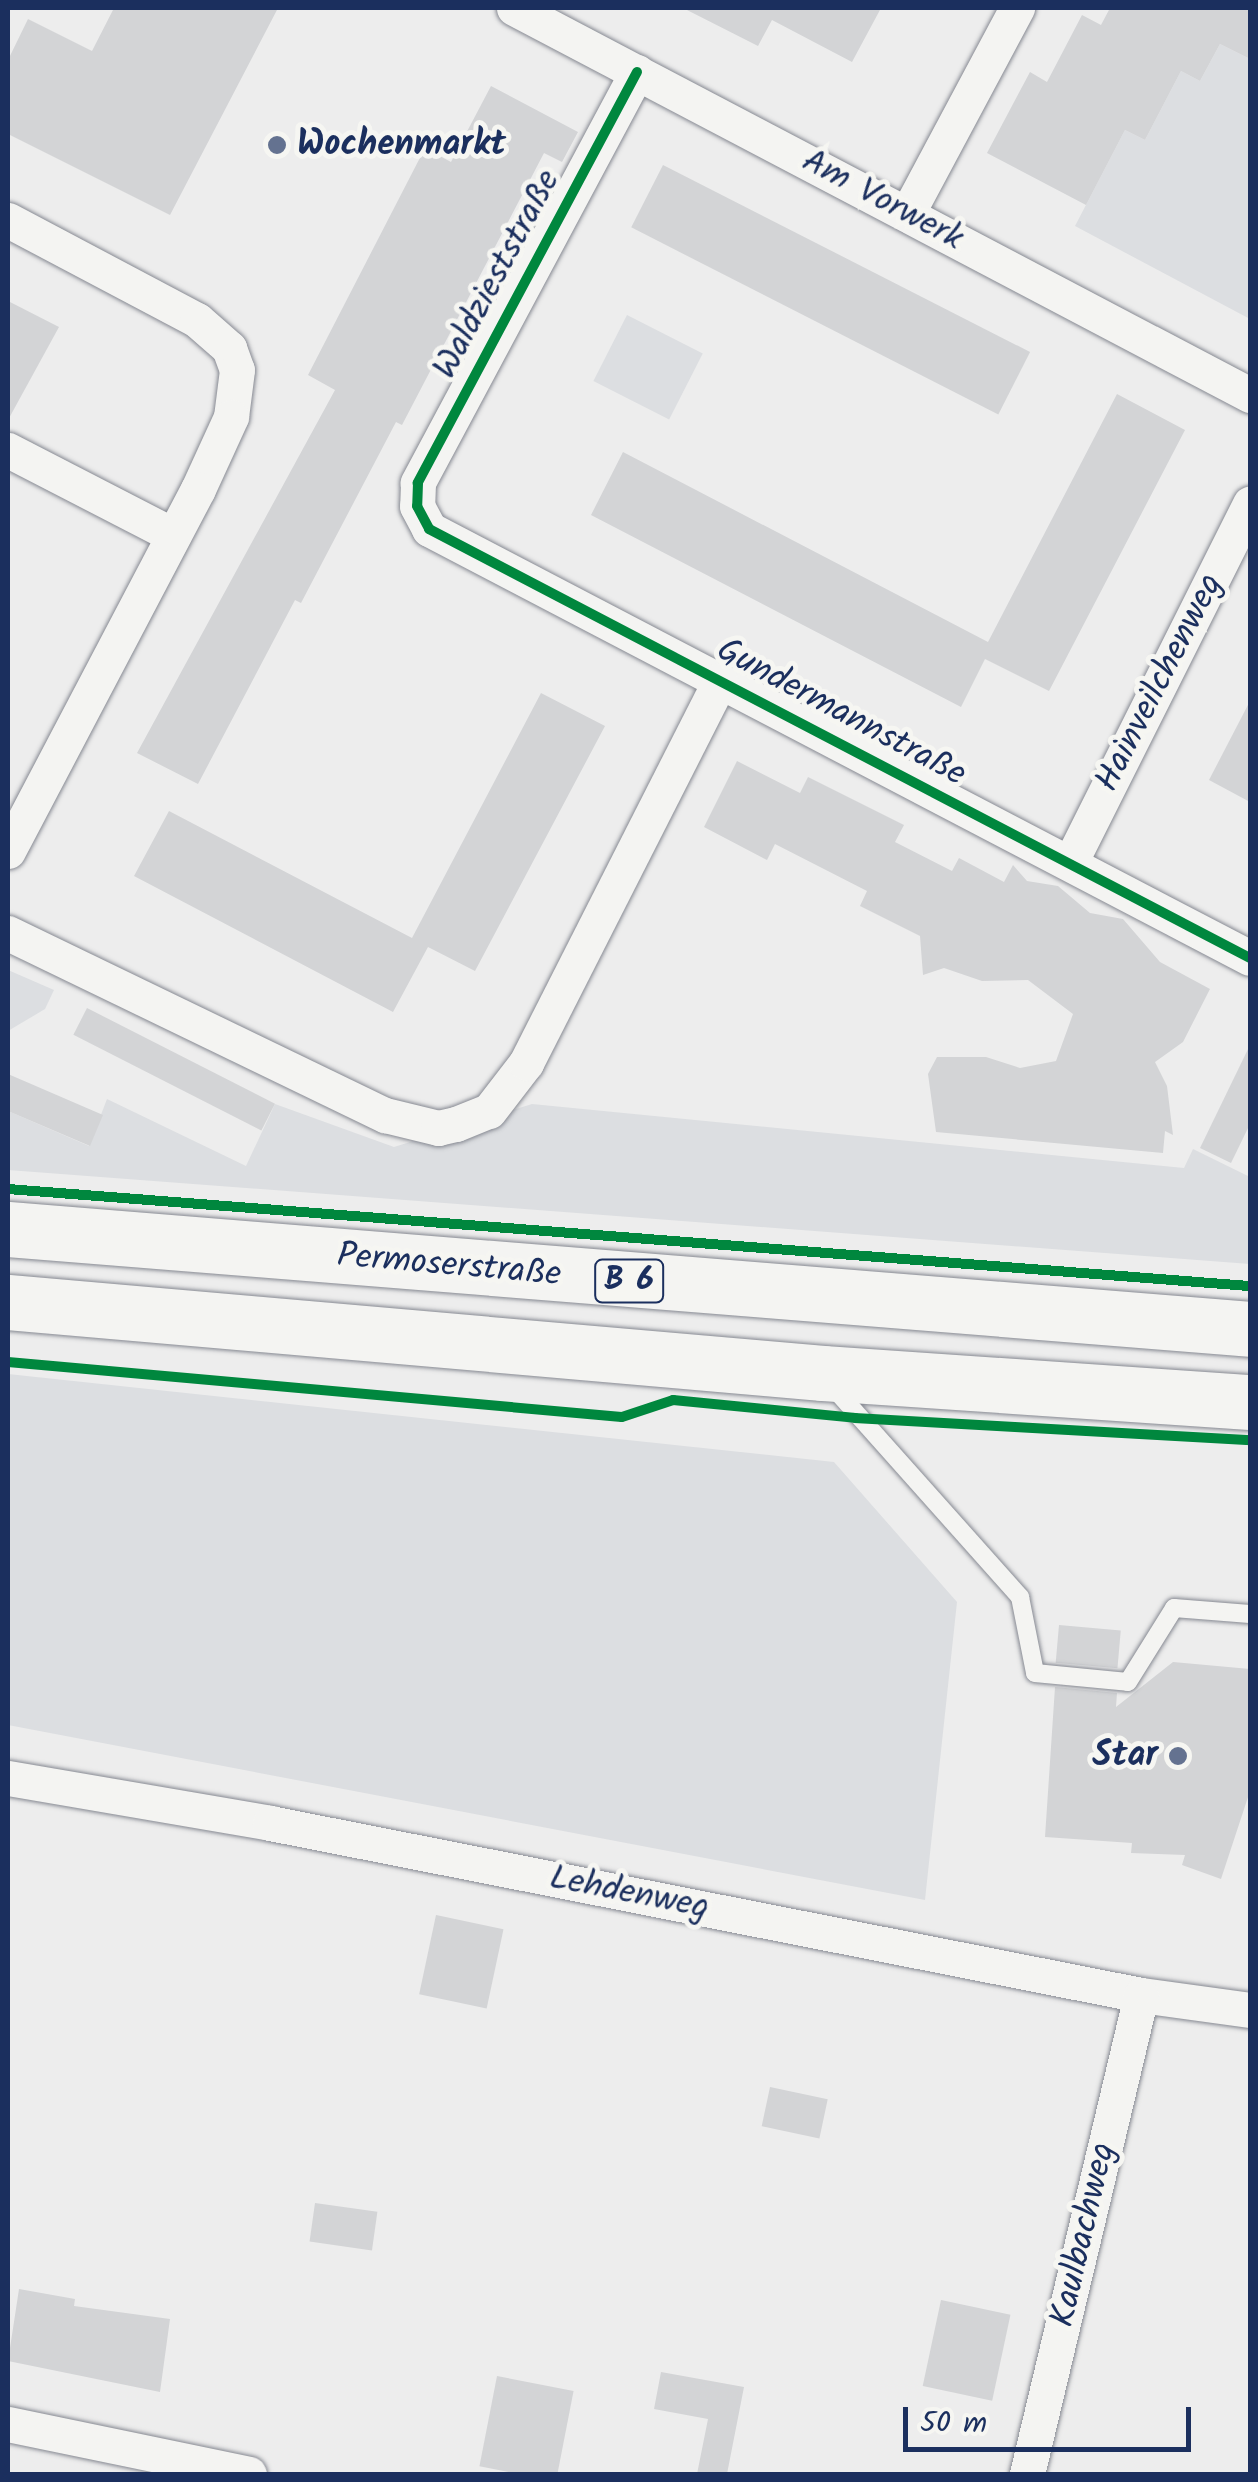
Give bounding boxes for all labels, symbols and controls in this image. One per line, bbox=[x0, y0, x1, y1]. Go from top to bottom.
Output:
place label: Wochenmarkt bbox=[297, 124, 506, 166]
marker: Wochenmarkt bbox=[266, 134, 288, 156]
street label: Am Vorwerk bbox=[794, 141, 970, 261]
street label: Waldzieststraße bbox=[425, 163, 571, 387]
street label: Hainveilchenweg bbox=[1087, 567, 1233, 799]
street label: Gundermannstraße bbox=[709, 630, 973, 796]
street label: Permoserstraße bbox=[335, 1235, 563, 1297]
road number: B 6 bbox=[594, 1254, 664, 1308]
place label: Star bbox=[1092, 1735, 1158, 1777]
marker: Star bbox=[1167, 1745, 1189, 1767]
street label: Lehdenweg bbox=[546, 1858, 712, 1930]
street label: Kaulbachweg bbox=[1042, 2139, 1126, 2331]
scale bar bbox=[908, 2387, 1196, 2449]
text: 50 m bbox=[920, 2400, 987, 2448]

